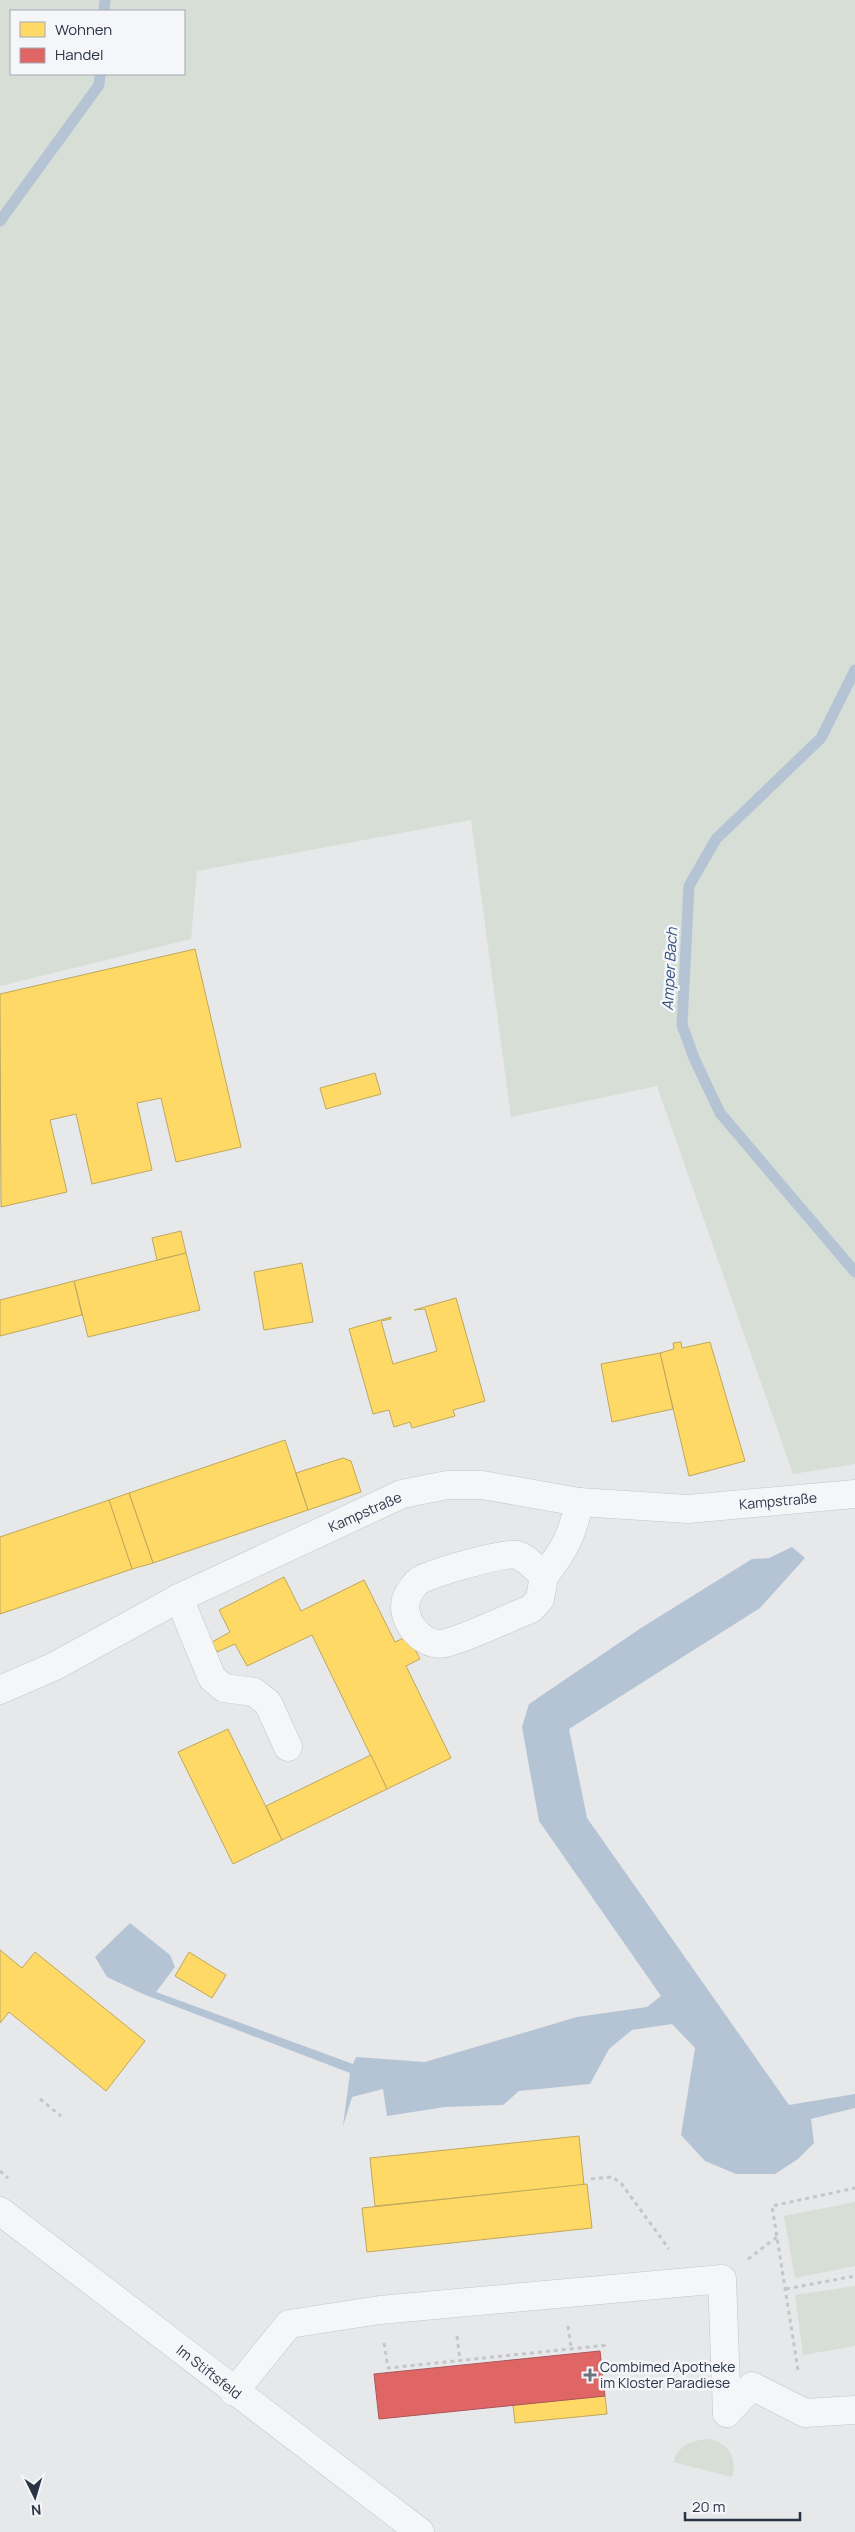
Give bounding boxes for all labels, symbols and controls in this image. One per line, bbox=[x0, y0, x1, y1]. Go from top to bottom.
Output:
legend bbox=[10, 10, 185, 75]
text: Wohnen bbox=[55, 19, 112, 40]
text: Handel bbox=[55, 44, 104, 65]
water label: Amper Bach bbox=[657, 926, 682, 1011]
street label: Kampstraße bbox=[325, 1487, 404, 1536]
street label: Kampstraße bbox=[738, 1488, 818, 1513]
street label: Im Stiftsfeld bbox=[173, 2340, 246, 2403]
place label: Combimed Apotheke im Kloster Paradiese bbox=[600, 2357, 735, 2392]
marker: Combimed Apotheke im Kloster Paradiese bbox=[584, 2369, 596, 2381]
north arrow bbox=[10, 2472, 60, 2522]
scale bar bbox=[685, 2490, 800, 2522]
text: 20 m bbox=[692, 2496, 725, 2517]
text: N bbox=[30, 2501, 42, 2520]

